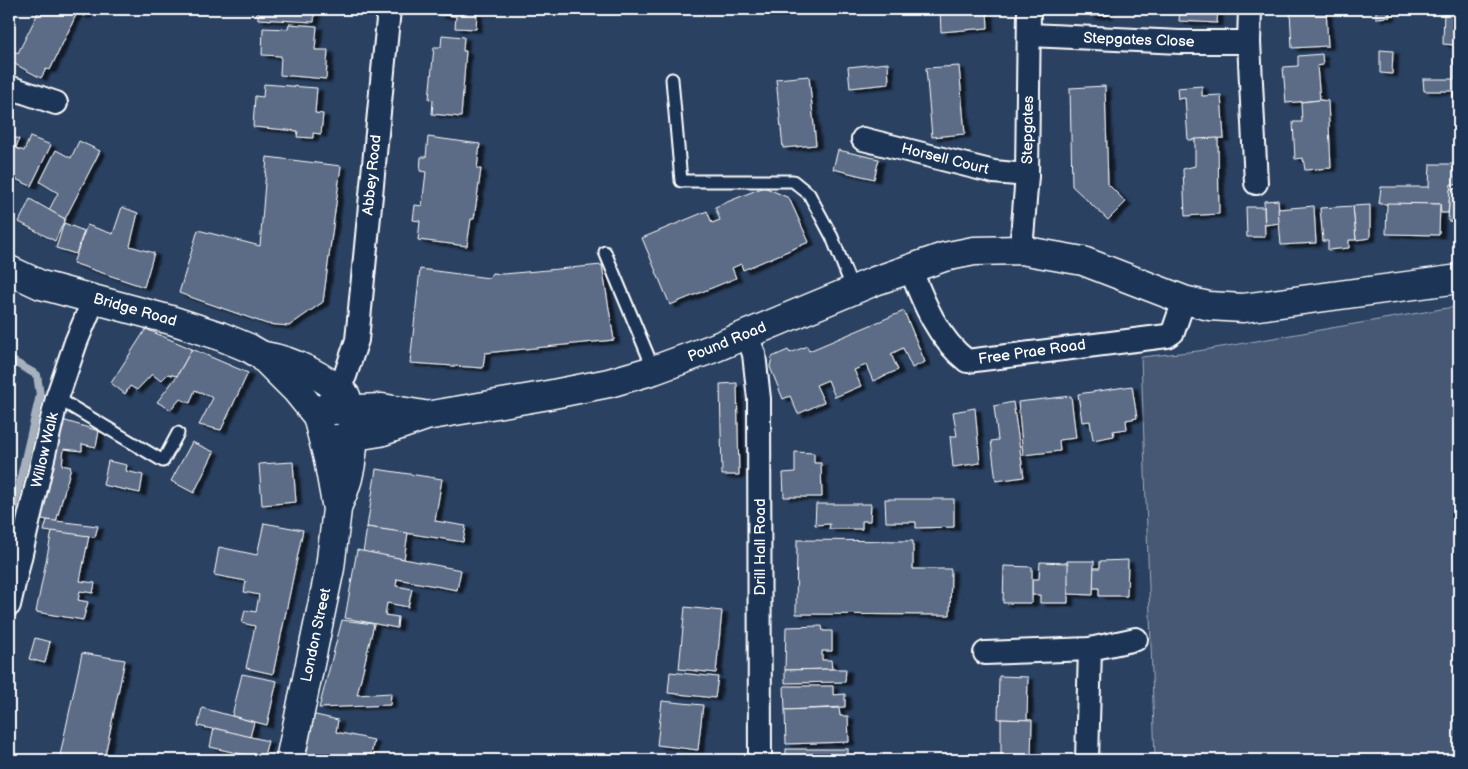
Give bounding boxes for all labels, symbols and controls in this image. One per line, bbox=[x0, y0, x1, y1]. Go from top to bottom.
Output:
street label: Stepgates Close bbox=[1083, 29, 1195, 51]
street label: Stepgates bbox=[1018, 95, 1038, 164]
street label: Abbey Road bbox=[358, 134, 386, 216]
street label: Horsell Court bbox=[899, 139, 991, 179]
street label: Bridge Road bbox=[91, 289, 179, 331]
street label: Pound Road bbox=[685, 318, 769, 366]
street label: Free Prae Road bbox=[977, 335, 1087, 369]
street label: Willow Walk bbox=[27, 410, 63, 490]
street label: Drill Hall Road bbox=[751, 498, 770, 596]
street label: London Street bbox=[297, 586, 335, 684]

